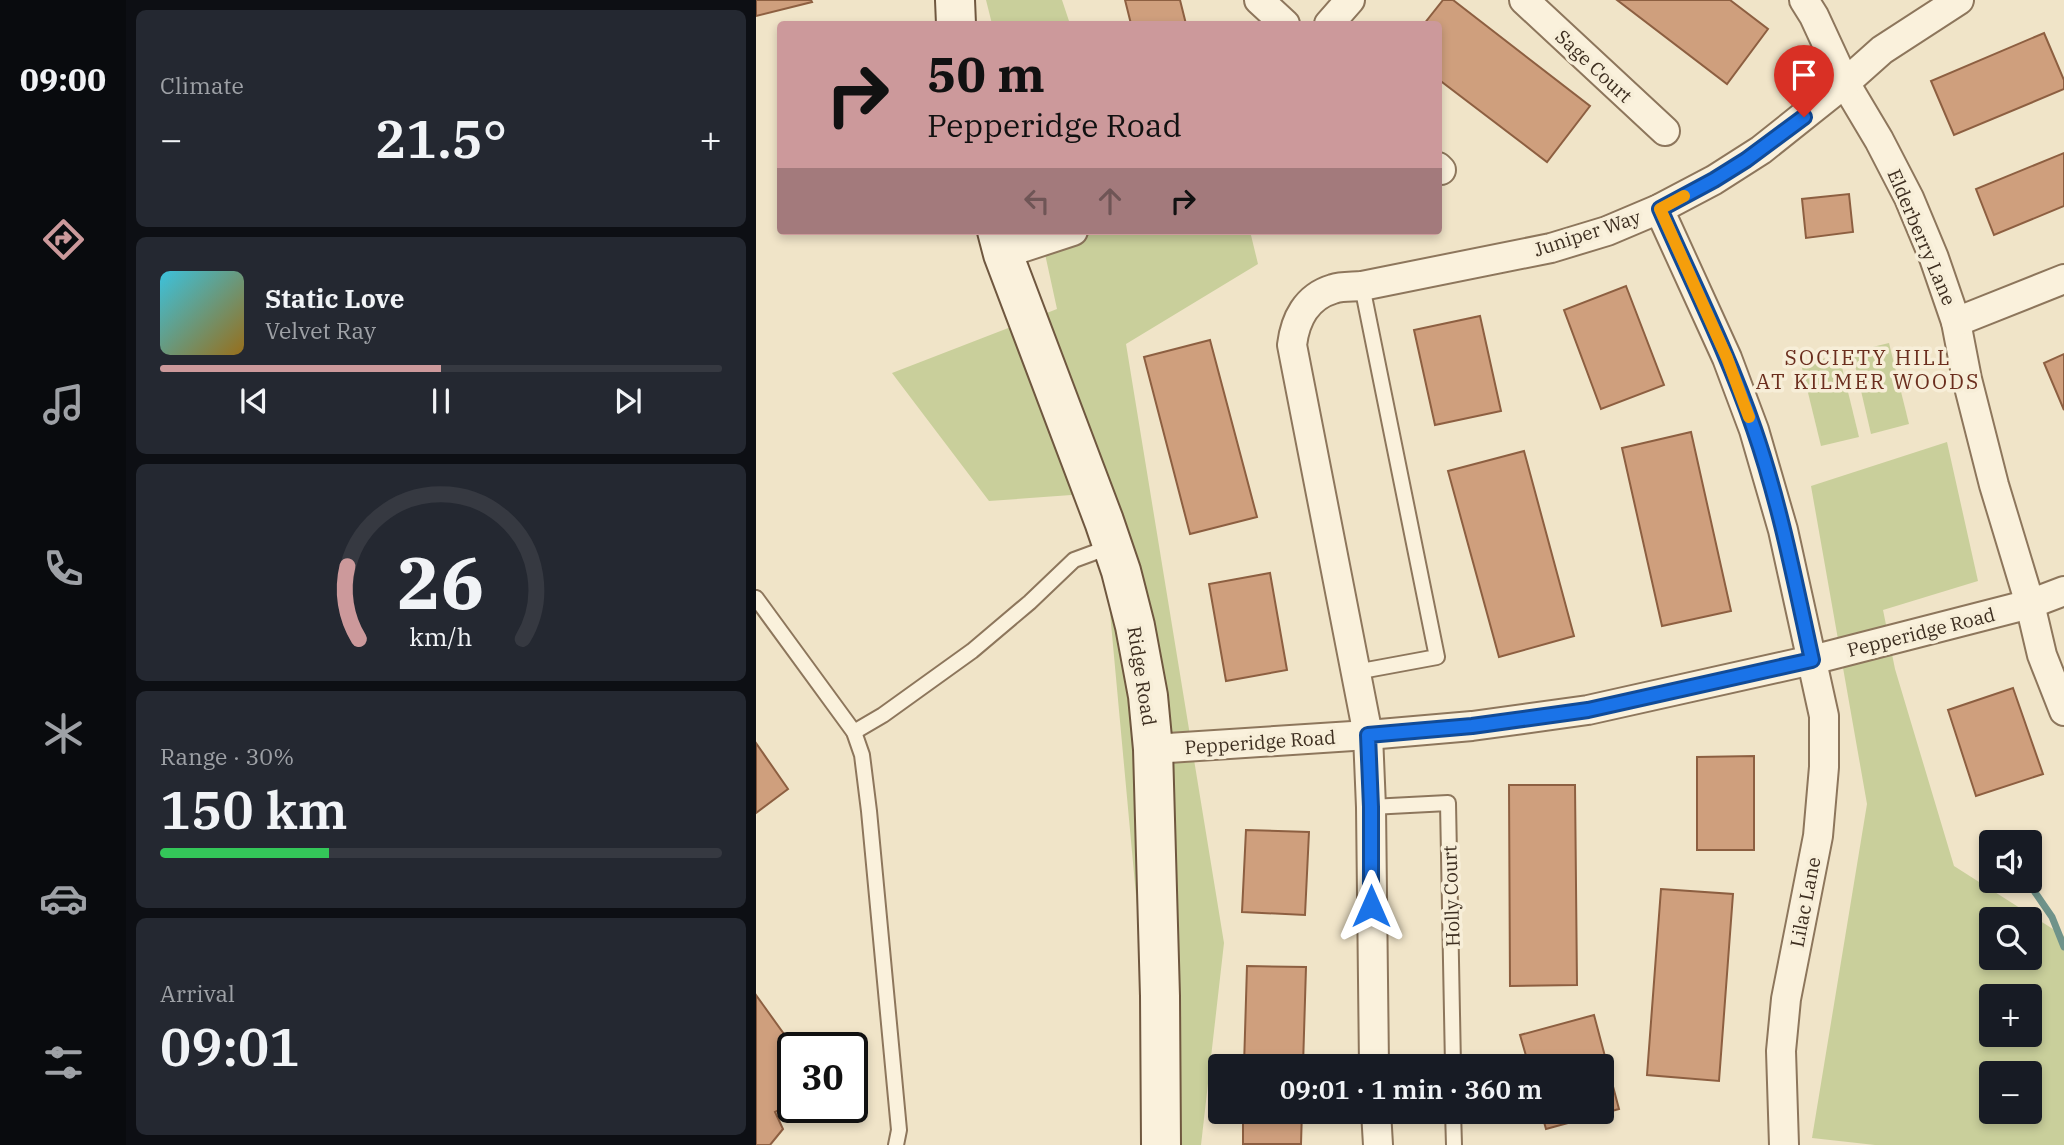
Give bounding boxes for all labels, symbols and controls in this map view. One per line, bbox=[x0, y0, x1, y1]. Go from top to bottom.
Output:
street label: Sage Court bbox=[1551, 24, 1638, 108]
text: 50 m bbox=[927, 42, 1045, 105]
pin bbox=[1774, 45, 1834, 117]
icon: right bbox=[812, 49, 903, 140]
icon: arrive bbox=[1785, 56, 1823, 94]
text: 09:00 bbox=[20, 58, 106, 100]
text: Climate bbox=[160, 70, 244, 100]
text: Pepperidge Road bbox=[927, 104, 1182, 146]
text: 21.5° bbox=[375, 105, 507, 172]
text: − bbox=[160, 114, 183, 163]
text: + bbox=[699, 114, 722, 163]
street label: Elderberry Lane bbox=[1882, 165, 1962, 309]
icon: left bbox=[1018, 182, 1056, 220]
icon: ahead bbox=[1091, 182, 1129, 220]
icon: right bbox=[1164, 182, 1202, 220]
street label: Juniper Way bbox=[1531, 204, 1644, 262]
icon: directions bbox=[39, 215, 88, 264]
text: Static Love bbox=[265, 281, 404, 315]
text: Velvet Ray bbox=[265, 315, 376, 345]
district label: SOCIETY HILL AT KILMER WOODS bbox=[1756, 343, 1980, 395]
icon: music bbox=[39, 380, 88, 429]
icon: previous bbox=[235, 382, 273, 420]
icon: pause bbox=[422, 382, 460, 420]
icon: next bbox=[609, 382, 647, 420]
text: 26 bbox=[397, 534, 485, 629]
icon: phone bbox=[39, 544, 88, 593]
street label: Pepperidge Road bbox=[1845, 602, 1997, 662]
text: km/h bbox=[409, 619, 473, 652]
street label: Ridge Road bbox=[1122, 625, 1162, 727]
icon: climate bbox=[39, 709, 88, 758]
street label: Pepperidge Road bbox=[1184, 725, 1336, 759]
text: Range · 30% bbox=[160, 741, 294, 771]
text: 150 km bbox=[160, 776, 348, 843]
map controls bbox=[1979, 830, 2042, 1124]
button: sound bbox=[1979, 830, 2042, 893]
street label: Holly Court bbox=[1437, 845, 1465, 947]
street label: Lilac Lane bbox=[1784, 855, 1826, 949]
position arrow bbox=[1334, 869, 1408, 943]
icon: car bbox=[39, 874, 88, 923]
button: search bbox=[1979, 907, 2042, 970]
text: Arrival bbox=[160, 978, 235, 1008]
button: + bbox=[1979, 984, 2042, 1047]
text: 09:01 bbox=[160, 1013, 300, 1080]
speed limit sign: 30 bbox=[777, 1032, 868, 1123]
icon: filters bbox=[39, 1038, 88, 1087]
button: − bbox=[1979, 1061, 2042, 1124]
text: 09:01 · 1 min · 360 m bbox=[1280, 1072, 1542, 1106]

